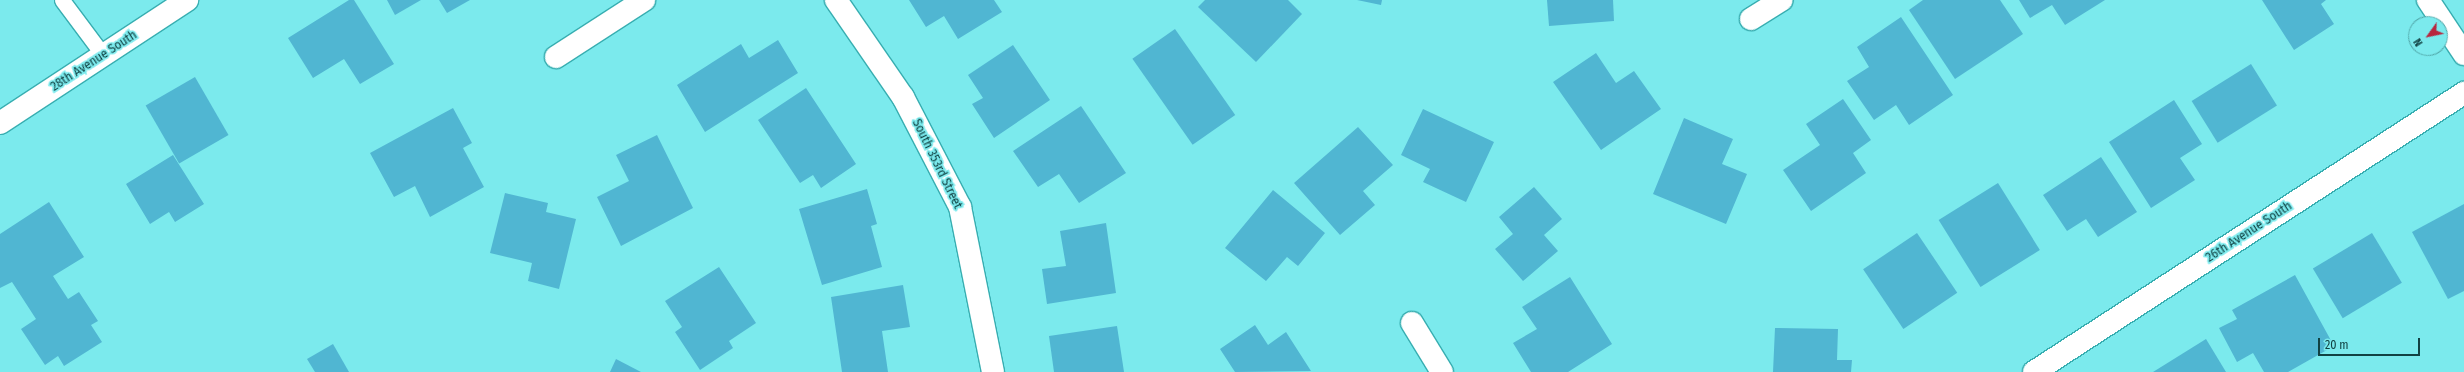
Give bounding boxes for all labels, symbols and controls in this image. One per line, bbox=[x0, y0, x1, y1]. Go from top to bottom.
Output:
north arrow bbox=[2408, 16, 2448, 56]
street label: 28th Avenue South bbox=[48, 27, 140, 95]
text: N bbox=[2411, 36, 2426, 49]
street label: South 353rd Street bbox=[909, 117, 965, 211]
street label: 26th Avenue South bbox=[2203, 198, 2295, 266]
scale bar bbox=[2320, 330, 2422, 356]
text: 20 m bbox=[2325, 338, 2349, 352]

